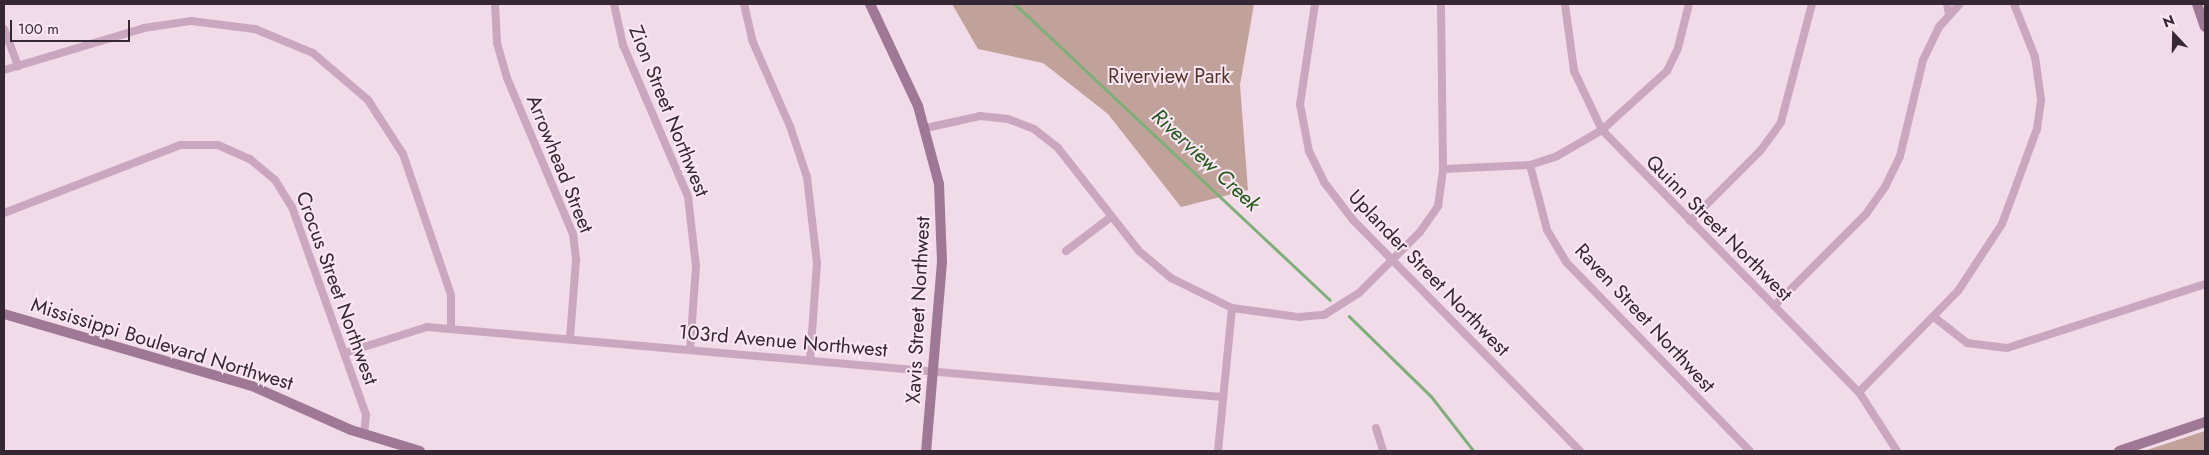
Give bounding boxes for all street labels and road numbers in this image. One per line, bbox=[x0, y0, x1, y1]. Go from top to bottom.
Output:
street label: Zion Street Northwest bbox=[624, 22, 714, 200]
street label: Arrowhead Street bbox=[521, 92, 599, 236]
street label: Quinn Street Northwest bbox=[1641, 150, 1797, 306]
street label: Uplander Street Northwest bbox=[1343, 185, 1515, 361]
street label: Crocus Street Northwest bbox=[291, 188, 383, 388]
street label: Xavis Street Northwest bbox=[901, 216, 935, 404]
street label: Raven Street Northwest bbox=[1570, 239, 1720, 397]
street label: Mississippi Boulevard Northwest bbox=[28, 293, 296, 395]
street label: 103rd Avenue Northwest bbox=[678, 320, 888, 362]

